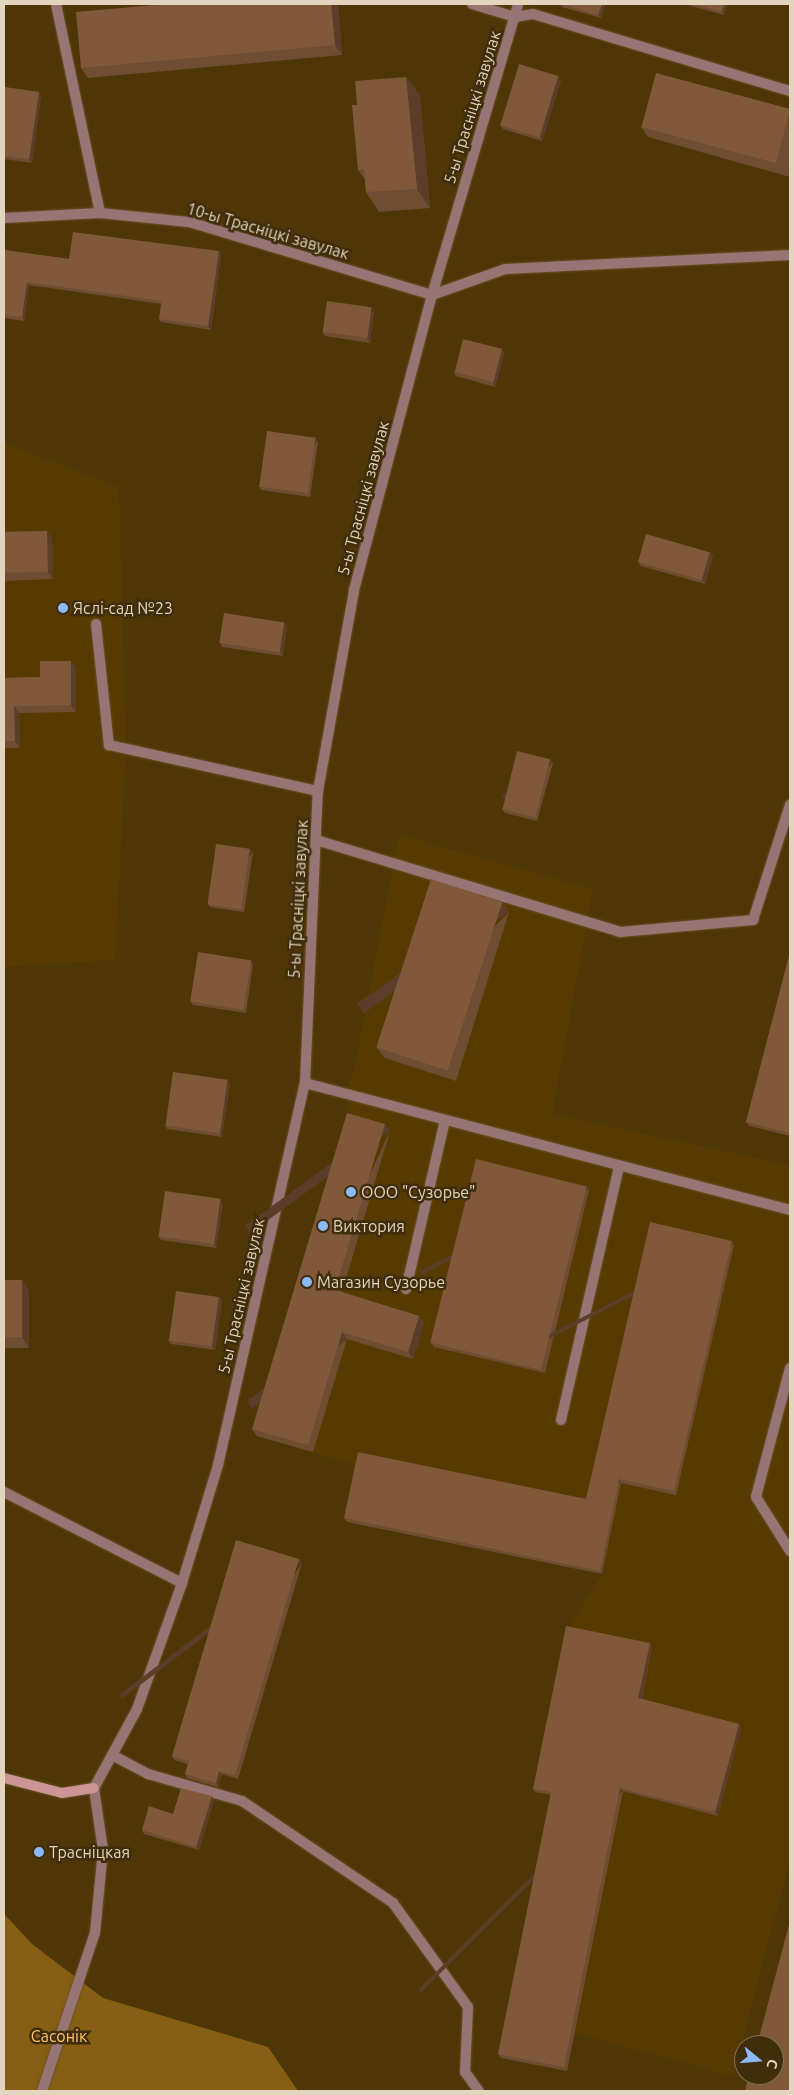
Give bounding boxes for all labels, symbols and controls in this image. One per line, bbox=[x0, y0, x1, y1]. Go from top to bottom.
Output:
street label: 5-ы Трасніцкі завулак bbox=[440, 28, 504, 186]
street label: 10-ы Трасніцкі завулак bbox=[185, 199, 351, 263]
street label: 5-ы Трасніцкі завулак bbox=[333, 419, 393, 577]
place label: Яслі-сад №23 bbox=[73, 598, 173, 618]
marker: Яслі-сад №23 bbox=[57, 602, 69, 614]
street label: 5-ы Трасніцкі завулак bbox=[284, 819, 312, 979]
place label: ООО "Сузорье" bbox=[361, 1182, 475, 1202]
marker: ООО "Сузорье" bbox=[345, 1186, 357, 1198]
street label: 5-ы Трасніцкі завулак bbox=[214, 1216, 268, 1376]
place label: Виктория bbox=[333, 1216, 405, 1236]
marker: Виктория bbox=[317, 1220, 329, 1232]
place label: Магазин Сузорье bbox=[317, 1272, 445, 1292]
marker: Магазин Сузорье bbox=[301, 1276, 313, 1288]
place label: Трасніцкая bbox=[49, 1842, 130, 1862]
marker: Трасніцкая bbox=[33, 1846, 45, 1858]
park label: Сасонік bbox=[31, 2026, 87, 2046]
north arrow bbox=[734, 2035, 784, 2085]
text: С bbox=[763, 2057, 781, 2071]

